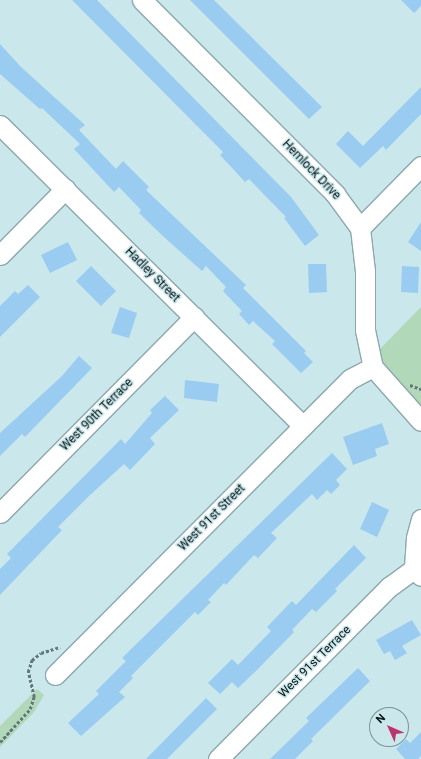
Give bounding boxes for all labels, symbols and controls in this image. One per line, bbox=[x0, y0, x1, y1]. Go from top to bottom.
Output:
street label: Hemlock Drive bbox=[279, 137, 343, 203]
street label: Hadley Street bbox=[122, 245, 182, 305]
street label: West 90th Terrace bbox=[58, 376, 136, 454]
street label: West 91st Street bbox=[176, 482, 248, 554]
street label: West 91st Terrace bbox=[276, 623, 354, 701]
north arrow bbox=[369, 707, 409, 747]
text: N bbox=[374, 712, 388, 726]

